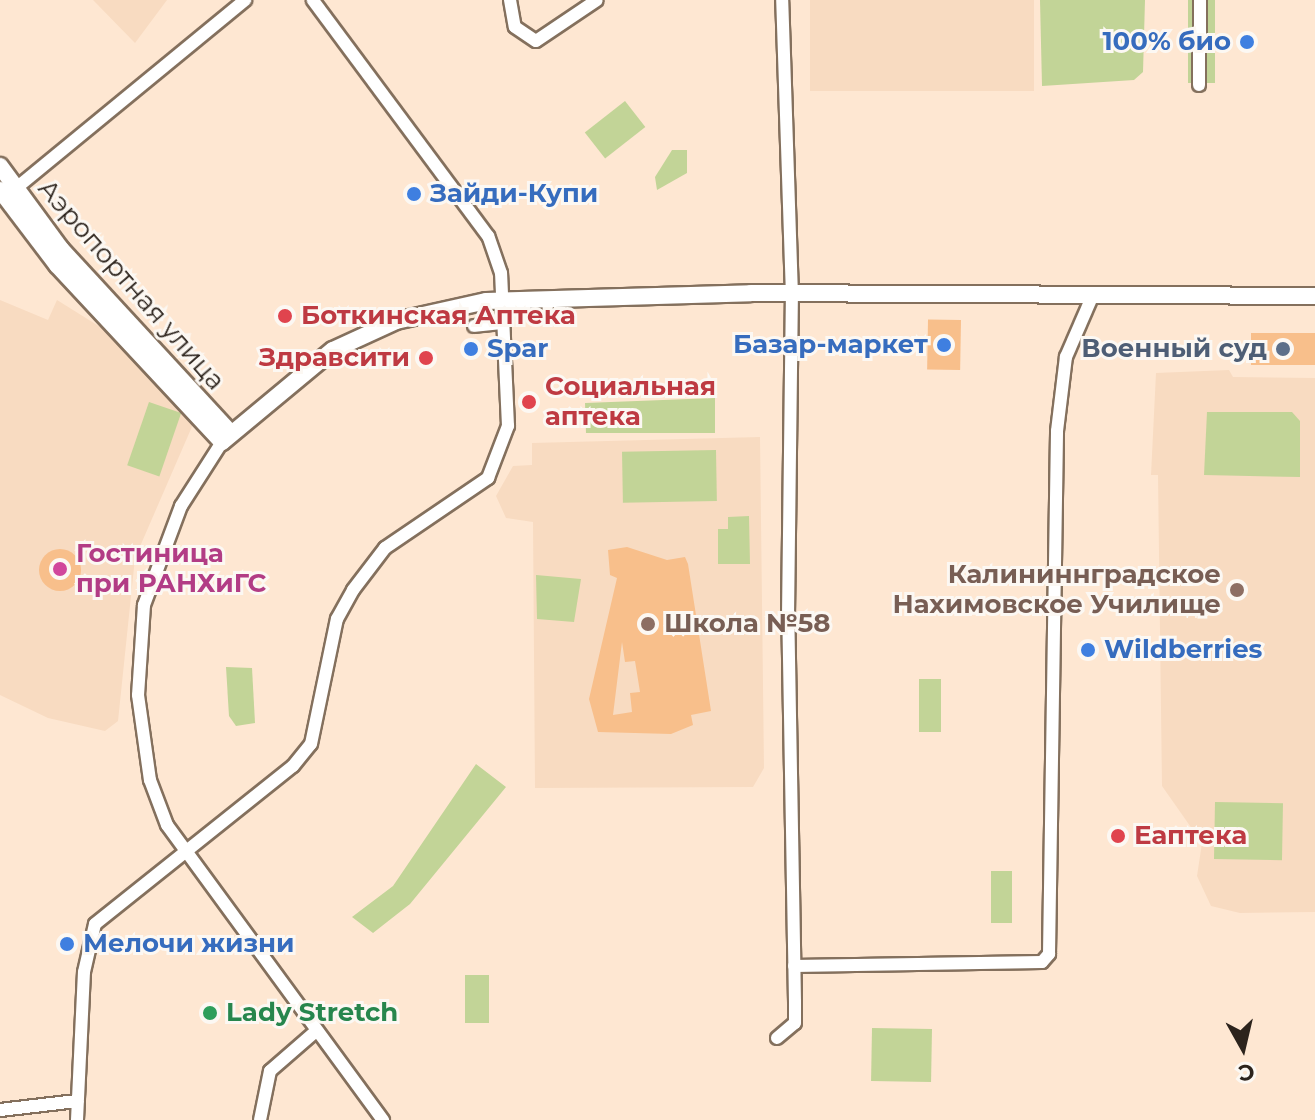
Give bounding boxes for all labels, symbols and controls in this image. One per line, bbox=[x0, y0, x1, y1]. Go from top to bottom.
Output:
place label: 100% био bbox=[1102, 26, 1231, 58]
marker: 100% био bbox=[1238, 33, 1256, 51]
street label: Аэропортная улица bbox=[31, 173, 231, 397]
place label: Зайди-Купи bbox=[430, 178, 598, 210]
marker: Зайди-Купи bbox=[405, 185, 423, 203]
place label: Боткинская Аптека bbox=[301, 300, 576, 332]
marker: Боткинская Аптека bbox=[276, 307, 294, 325]
place label: Базар-маркет bbox=[733, 329, 928, 361]
place label: Spar bbox=[487, 333, 549, 365]
place label: Военный суд bbox=[1081, 333, 1267, 365]
marker: Базар-маркет bbox=[935, 336, 953, 354]
marker: Spar bbox=[462, 340, 480, 358]
marker: Военный суд bbox=[1274, 340, 1292, 358]
place label: Здравсити bbox=[259, 342, 410, 374]
marker: Здравсити bbox=[417, 349, 435, 367]
place label: Социальная аптека bbox=[545, 371, 716, 432]
marker: Социальная аптека bbox=[520, 393, 538, 411]
place label: Гостиница при РАНХиГС bbox=[76, 538, 266, 600]
place label: Калининнградское Нахимовское Училище bbox=[892, 559, 1221, 620]
marker: Гостиница при РАНХиГС bbox=[51, 560, 69, 578]
marker: Калининнградское Нахимовское Училище bbox=[1228, 581, 1246, 599]
place label: Школа №58 bbox=[664, 608, 830, 640]
marker: Школа №58 bbox=[639, 615, 657, 633]
place label: Wildberries bbox=[1104, 634, 1262, 666]
marker: Wildberries bbox=[1079, 641, 1097, 659]
place label: Еаптека bbox=[1134, 820, 1247, 852]
marker: Еаптека bbox=[1109, 827, 1127, 845]
place label: Мелочи жизни bbox=[83, 928, 295, 960]
marker: Мелочи жизни bbox=[58, 935, 76, 953]
place label: Lady Stretch bbox=[226, 997, 398, 1029]
marker: Lady Stretch bbox=[201, 1004, 219, 1022]
north arrow bbox=[1203, 1008, 1283, 1088]
text: С bbox=[1237, 1058, 1256, 1087]

